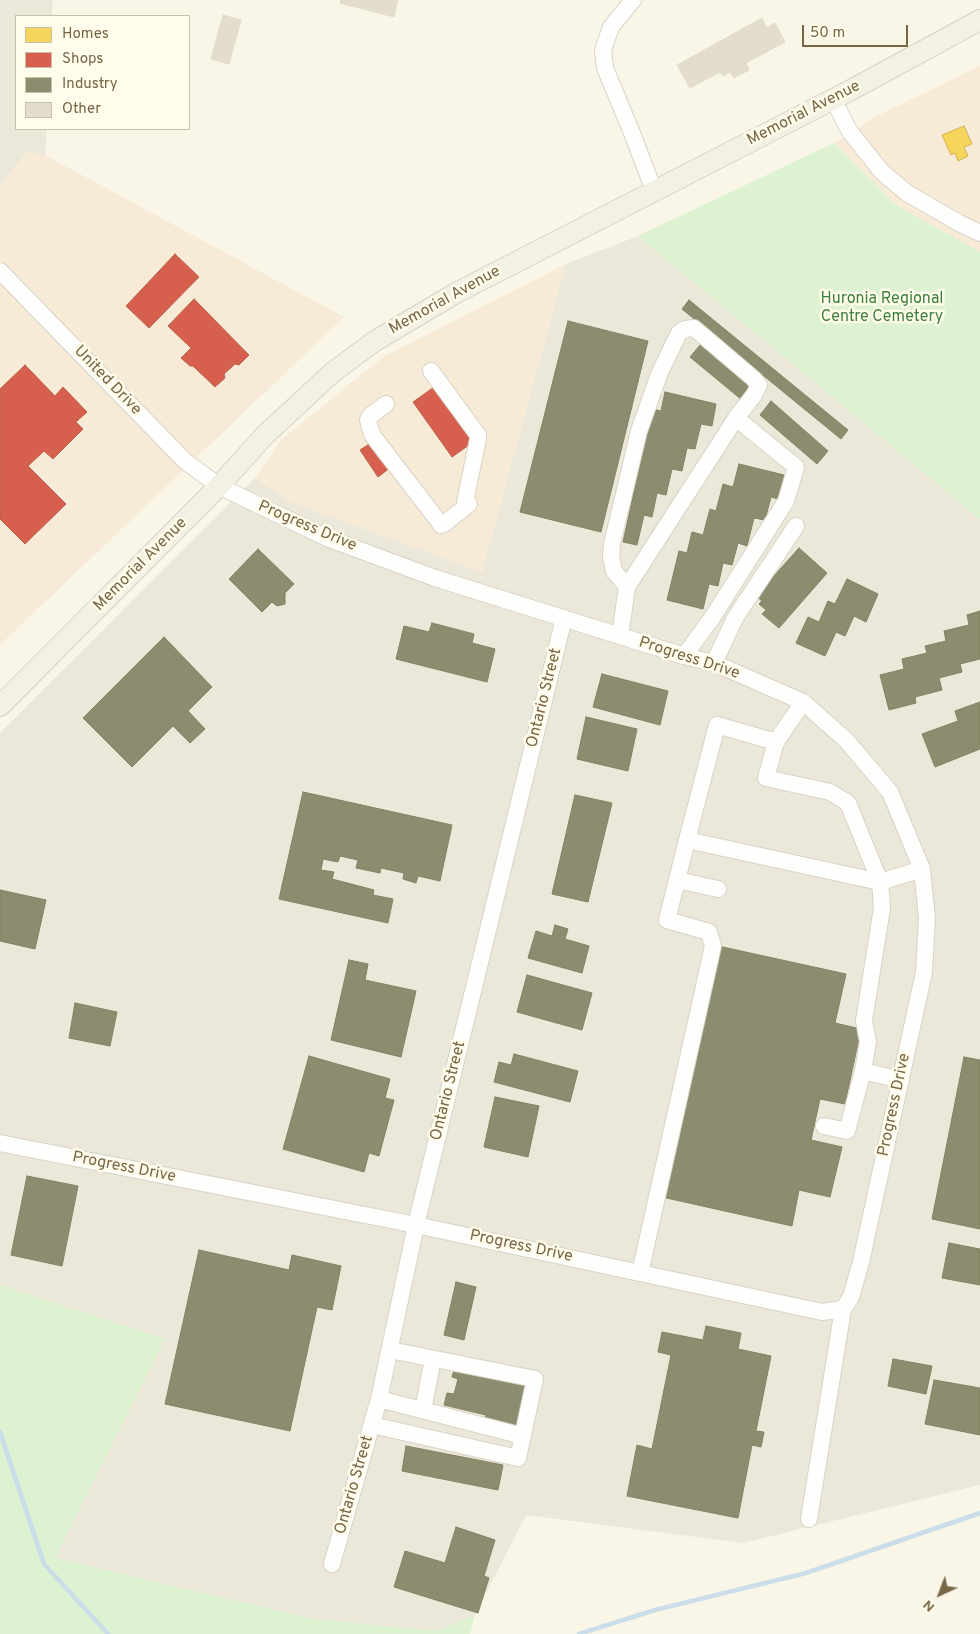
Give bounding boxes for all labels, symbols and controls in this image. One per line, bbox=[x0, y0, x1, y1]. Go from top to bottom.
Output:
legend bbox=[15, 15, 190, 130]
scale bar bbox=[805, 15, 911, 47]
text: 50 m bbox=[810, 24, 845, 43]
text: Homes bbox=[62, 25, 109, 44]
text: Shops bbox=[62, 50, 103, 69]
text: Industry bbox=[62, 75, 118, 94]
street label: Memorial Avenue bbox=[744, 77, 864, 151]
text: Other bbox=[62, 100, 101, 119]
street label: Memorial Avenue bbox=[386, 262, 504, 340]
park label: Huronia Regional Centre Cemetery bbox=[821, 290, 943, 328]
street label: United Drive bbox=[69, 342, 145, 420]
street label: Progress Drive bbox=[255, 498, 359, 556]
street label: Memorial Avenue bbox=[90, 514, 192, 616]
street label: Progress Drive bbox=[636, 634, 742, 684]
street label: Ontario Street bbox=[523, 646, 567, 750]
street label: Ontario Street bbox=[427, 1039, 471, 1143]
street label: Progress Drive bbox=[875, 1052, 915, 1158]
street label: Progress Drive bbox=[71, 1149, 177, 1187]
street label: Progress Drive bbox=[468, 1227, 574, 1267]
street label: Ontario Street bbox=[332, 1433, 378, 1537]
north arrow bbox=[915, 1569, 965, 1619]
text: N bbox=[920, 1596, 939, 1615]

